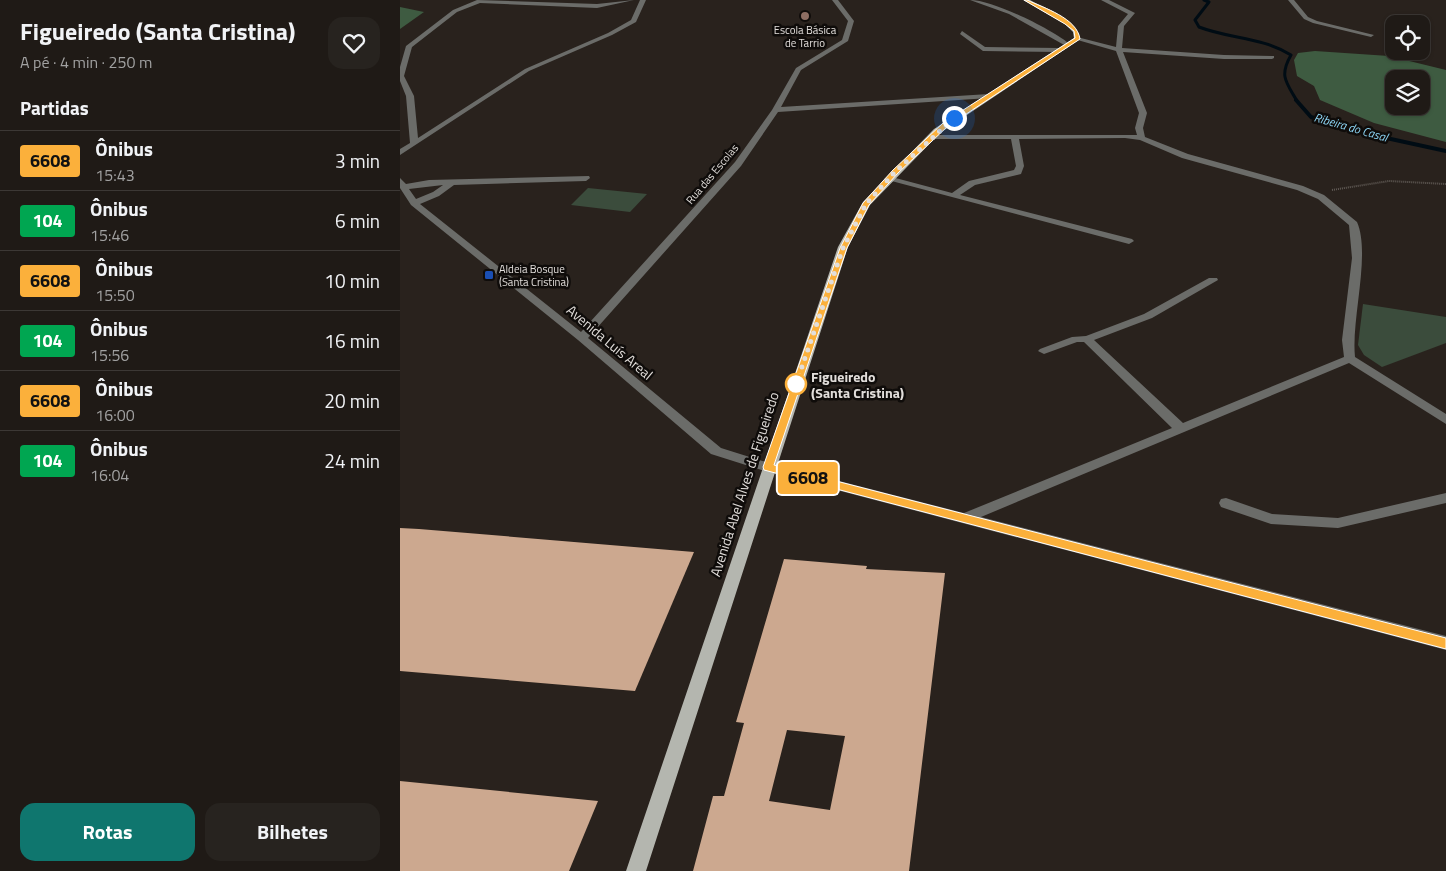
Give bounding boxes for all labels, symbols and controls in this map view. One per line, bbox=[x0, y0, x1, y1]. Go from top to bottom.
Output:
marker: Escola Básica de Tarrio bbox=[799, 10, 811, 22]
text: Figueiredo (Santa Cristina) bbox=[20, 13, 295, 49]
map controls bbox=[1385, 15, 1430, 115]
button: locate bbox=[1385, 15, 1430, 60]
button: heart bbox=[328, 17, 380, 69]
place label: Escola Básica de Tarrio bbox=[774, 22, 837, 51]
text: A pé · 4 min · 250 m bbox=[20, 50, 152, 74]
button: layers bbox=[1385, 70, 1430, 115]
text: Partidas bbox=[20, 93, 89, 122]
your location bbox=[942, 106, 967, 131]
water label: Ribeira do Casal bbox=[1312, 107, 1391, 147]
text: Ônibus bbox=[95, 134, 153, 163]
street label: Rua das Escolas bbox=[682, 140, 742, 208]
text: 3 min bbox=[335, 146, 380, 175]
text: 6608 bbox=[30, 147, 70, 174]
text: 15:43 bbox=[95, 163, 135, 187]
text: Ônibus bbox=[90, 194, 148, 223]
text: 6 min bbox=[335, 206, 380, 235]
text: 104 bbox=[32, 207, 63, 234]
text: 15:46 bbox=[90, 223, 129, 247]
text: Ônibus bbox=[95, 254, 153, 283]
place label: Aldeia Bosque (Santa Cristina) bbox=[499, 261, 569, 290]
text: 10 min bbox=[324, 266, 380, 295]
text: 6608 bbox=[30, 267, 70, 294]
marker: Aldeia Bosque (Santa Cristina) bbox=[483, 269, 495, 281]
text: 15:50 bbox=[95, 283, 135, 307]
street label: Avenida Luís Areal bbox=[562, 300, 658, 384]
text: Ônibus bbox=[90, 314, 148, 343]
text: 16 min bbox=[324, 326, 380, 355]
text: 104 bbox=[32, 327, 63, 354]
text: 15:56 bbox=[90, 343, 129, 367]
place label: Figueiredo (Santa Cristina) bbox=[811, 366, 904, 403]
marker: Figueiredo (Santa Cristina) bbox=[785, 373, 807, 395]
text: Ônibus bbox=[95, 374, 153, 403]
text: 20 min bbox=[324, 386, 380, 415]
text: 6608 bbox=[30, 387, 70, 414]
street label: Avenida Abel Alves de Figueiredo bbox=[704, 389, 784, 579]
text: 16:00 bbox=[95, 403, 135, 427]
text: Ônibus bbox=[90, 434, 148, 463]
text: 24 min bbox=[324, 446, 380, 475]
text: 104 bbox=[32, 447, 63, 474]
line badge: 6608 bbox=[773, 462, 843, 494]
text: 16:04 bbox=[90, 463, 129, 487]
text: 6608 bbox=[788, 464, 828, 491]
button: Rotas bbox=[20, 803, 195, 861]
button: Bilhetes bbox=[205, 803, 380, 861]

